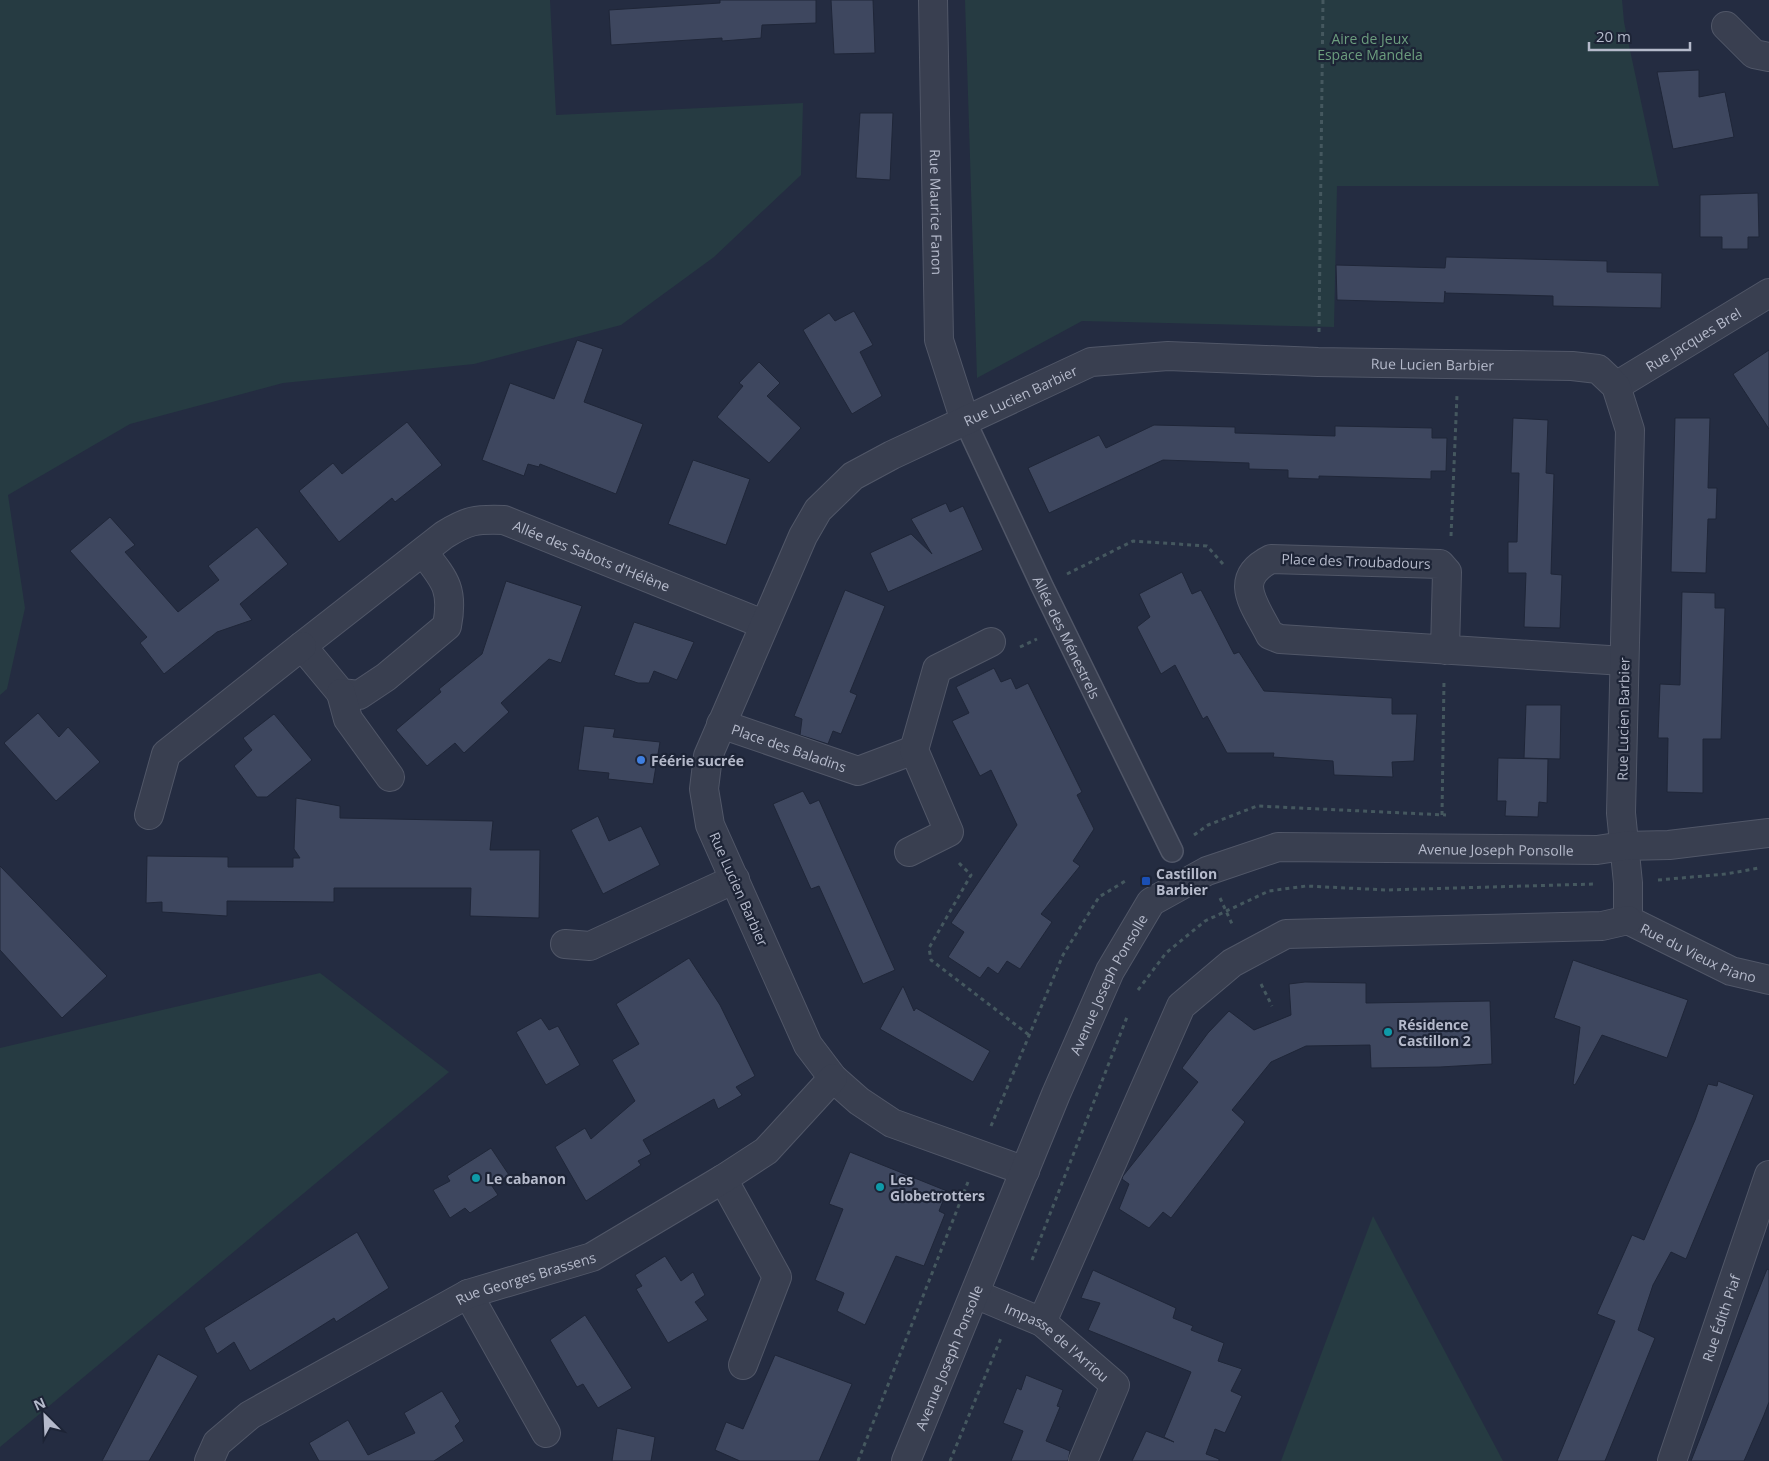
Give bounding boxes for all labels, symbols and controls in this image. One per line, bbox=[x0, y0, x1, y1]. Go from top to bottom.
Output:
scale bar bbox=[1589, 20, 1690, 52]
text: 20 m bbox=[1596, 26, 1631, 46]
park label: Aire de Jeux Espace Mandela bbox=[1317, 29, 1423, 64]
street label: Rue Maurice Fanon bbox=[926, 149, 947, 275]
street label: Rue Jacques Brel bbox=[1642, 303, 1744, 376]
street label: Rue Lucien Barbier bbox=[1371, 353, 1495, 374]
street label: Rue Lucien Barbier bbox=[960, 360, 1080, 430]
street label: Allée des Sabots d'Hélène bbox=[510, 515, 673, 595]
street label: Place des Troubadours bbox=[1281, 549, 1431, 573]
street label: Allée des Ménestrels bbox=[1029, 573, 1105, 702]
street label: Rue Lucien Barbier bbox=[1612, 657, 1634, 781]
street label: Place des Baladins bbox=[729, 719, 849, 776]
place label: Féérie sucrée bbox=[651, 751, 744, 770]
marker: Féérie sucrée bbox=[635, 754, 647, 766]
street label: Rue Lucien Barbier bbox=[705, 829, 773, 949]
street label: Avenue Joseph Ponsolle bbox=[1418, 839, 1574, 859]
place label: Castillon Barbier bbox=[1156, 864, 1217, 899]
marker: Castillon Barbier bbox=[1140, 875, 1152, 887]
street label: Avenue Joseph Ponsolle bbox=[1065, 910, 1151, 1058]
street label: Rue du Vieux Piano bbox=[1637, 918, 1758, 986]
place label: Résidence Castillon 2 bbox=[1398, 1015, 1471, 1050]
marker: Résidence Castillon 2 bbox=[1382, 1026, 1394, 1038]
place label: Le cabanon bbox=[486, 1169, 566, 1188]
place label: Les Globetrotters bbox=[890, 1170, 985, 1205]
marker: Le cabanon bbox=[470, 1172, 482, 1184]
marker: Les Globetrotters bbox=[874, 1181, 886, 1193]
street label: Rue Georges Brassens bbox=[452, 1247, 598, 1309]
street label: Rue Édith Piaf bbox=[1697, 1271, 1744, 1364]
street label: Avenue Joseph Ponsolle bbox=[910, 1282, 987, 1433]
street label: Impasse de l'Arriou bbox=[1002, 1298, 1113, 1386]
north arrow bbox=[20, 1391, 70, 1441]
text: N bbox=[30, 1393, 49, 1415]

